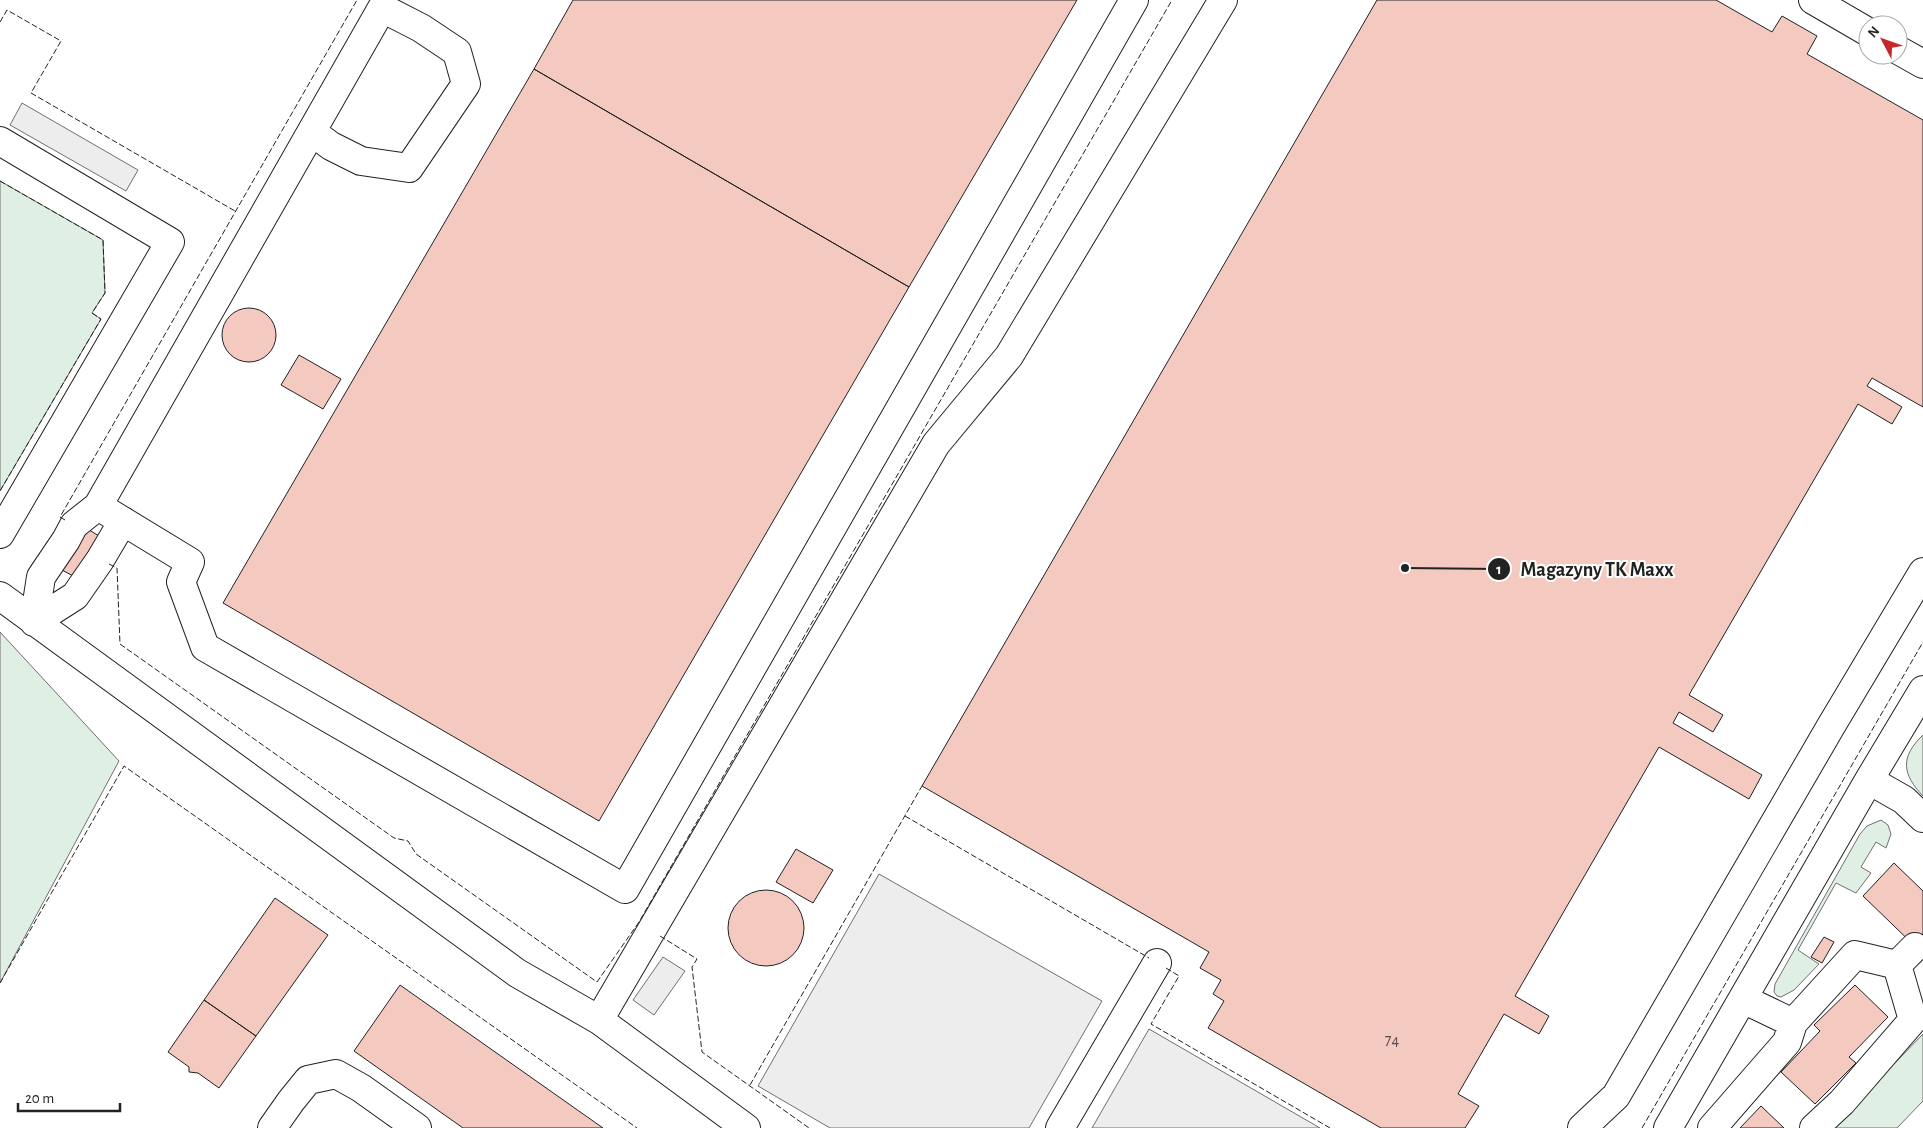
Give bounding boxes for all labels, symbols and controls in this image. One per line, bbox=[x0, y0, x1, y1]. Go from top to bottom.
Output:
north arrow bbox=[1858, 15, 1908, 65]
text: N bbox=[1865, 24, 1882, 40]
callout: Magazyny TK Maxx bbox=[1486, 551, 1684, 586]
text: Magazyny TK Maxx bbox=[1521, 560, 1674, 580]
text: 1 bbox=[1496, 562, 1502, 577]
house number: 74 bbox=[1385, 1032, 1399, 1048]
scale bar bbox=[18, 1080, 120, 1112]
text: 20 m bbox=[25, 1091, 54, 1106]

